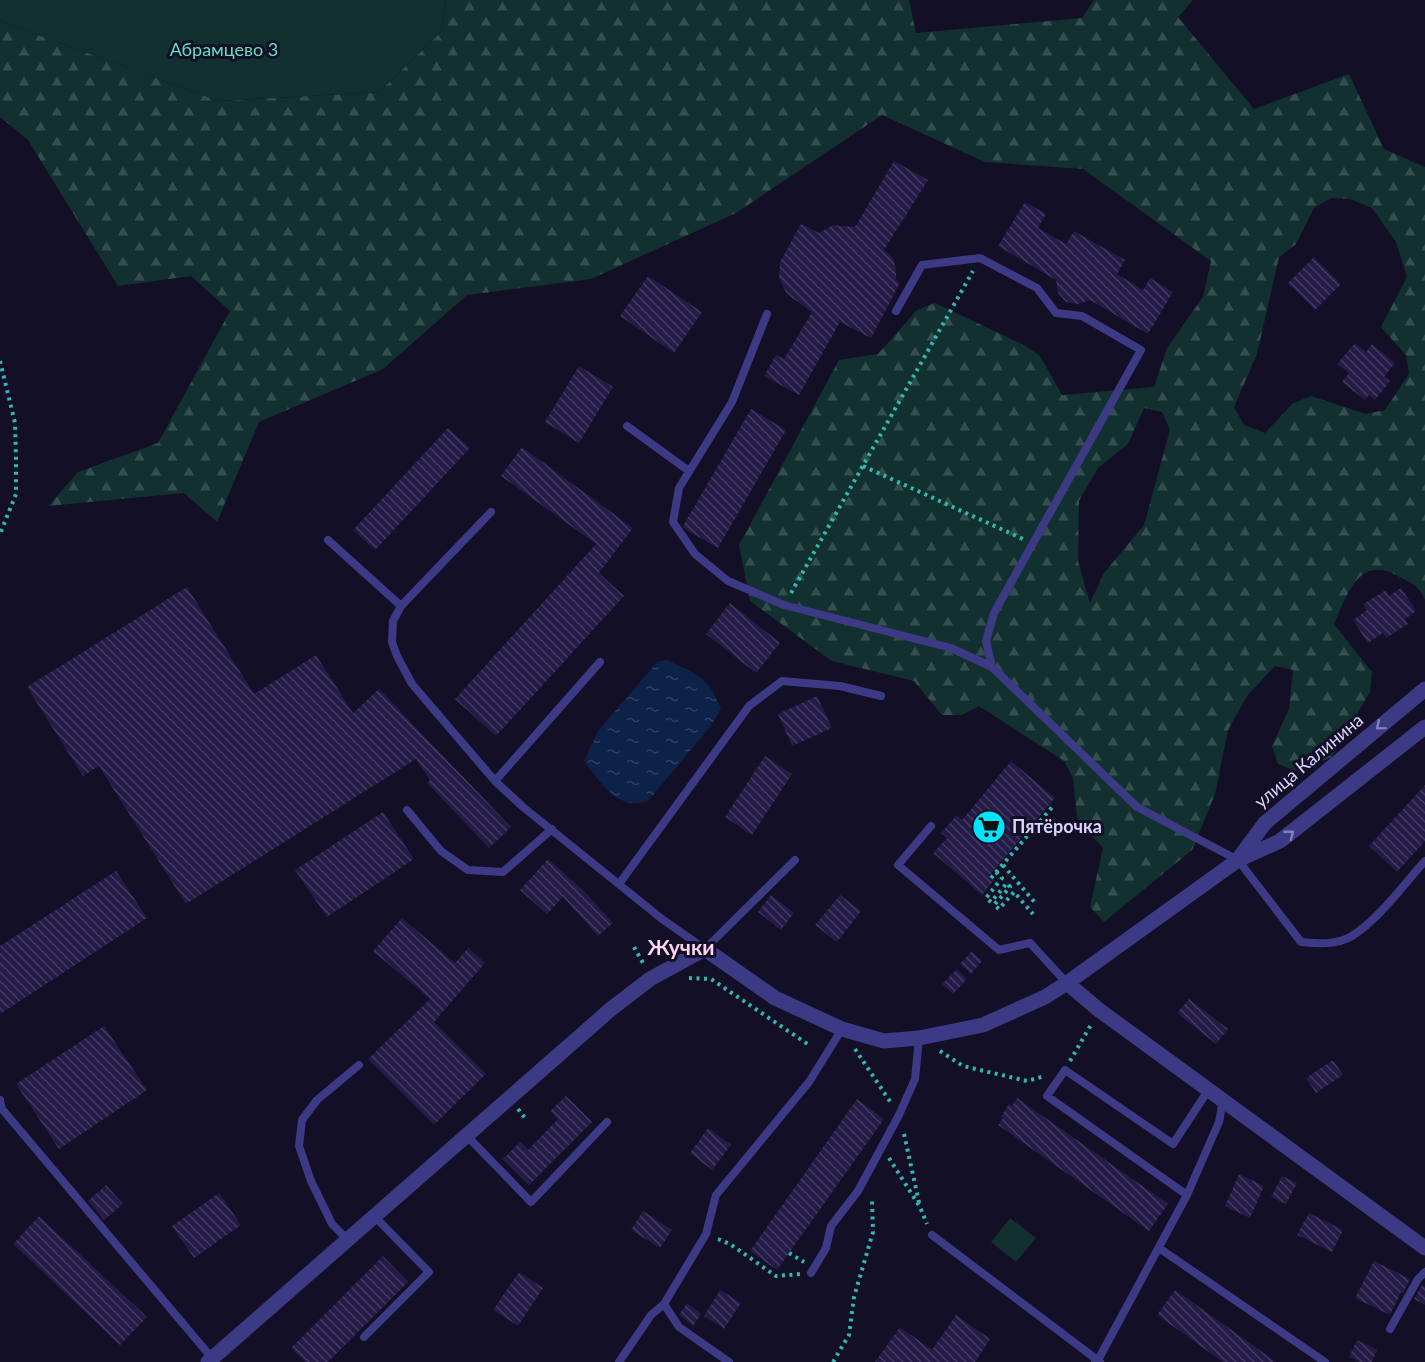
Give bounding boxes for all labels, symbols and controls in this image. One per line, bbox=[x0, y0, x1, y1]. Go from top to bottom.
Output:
park label: Абрамцево 3 bbox=[170, 38, 278, 60]
street label: улица Калинина bbox=[1250, 708, 1367, 812]
one-way arrow bbox=[1376, 719, 1387, 730]
supermarket icon: Пятёрочка bbox=[971, 809, 1007, 845]
place label: Пятёрочка bbox=[1012, 815, 1102, 837]
one-way arrow bbox=[1283, 830, 1294, 841]
district label: Жучки bbox=[647, 934, 715, 959]

